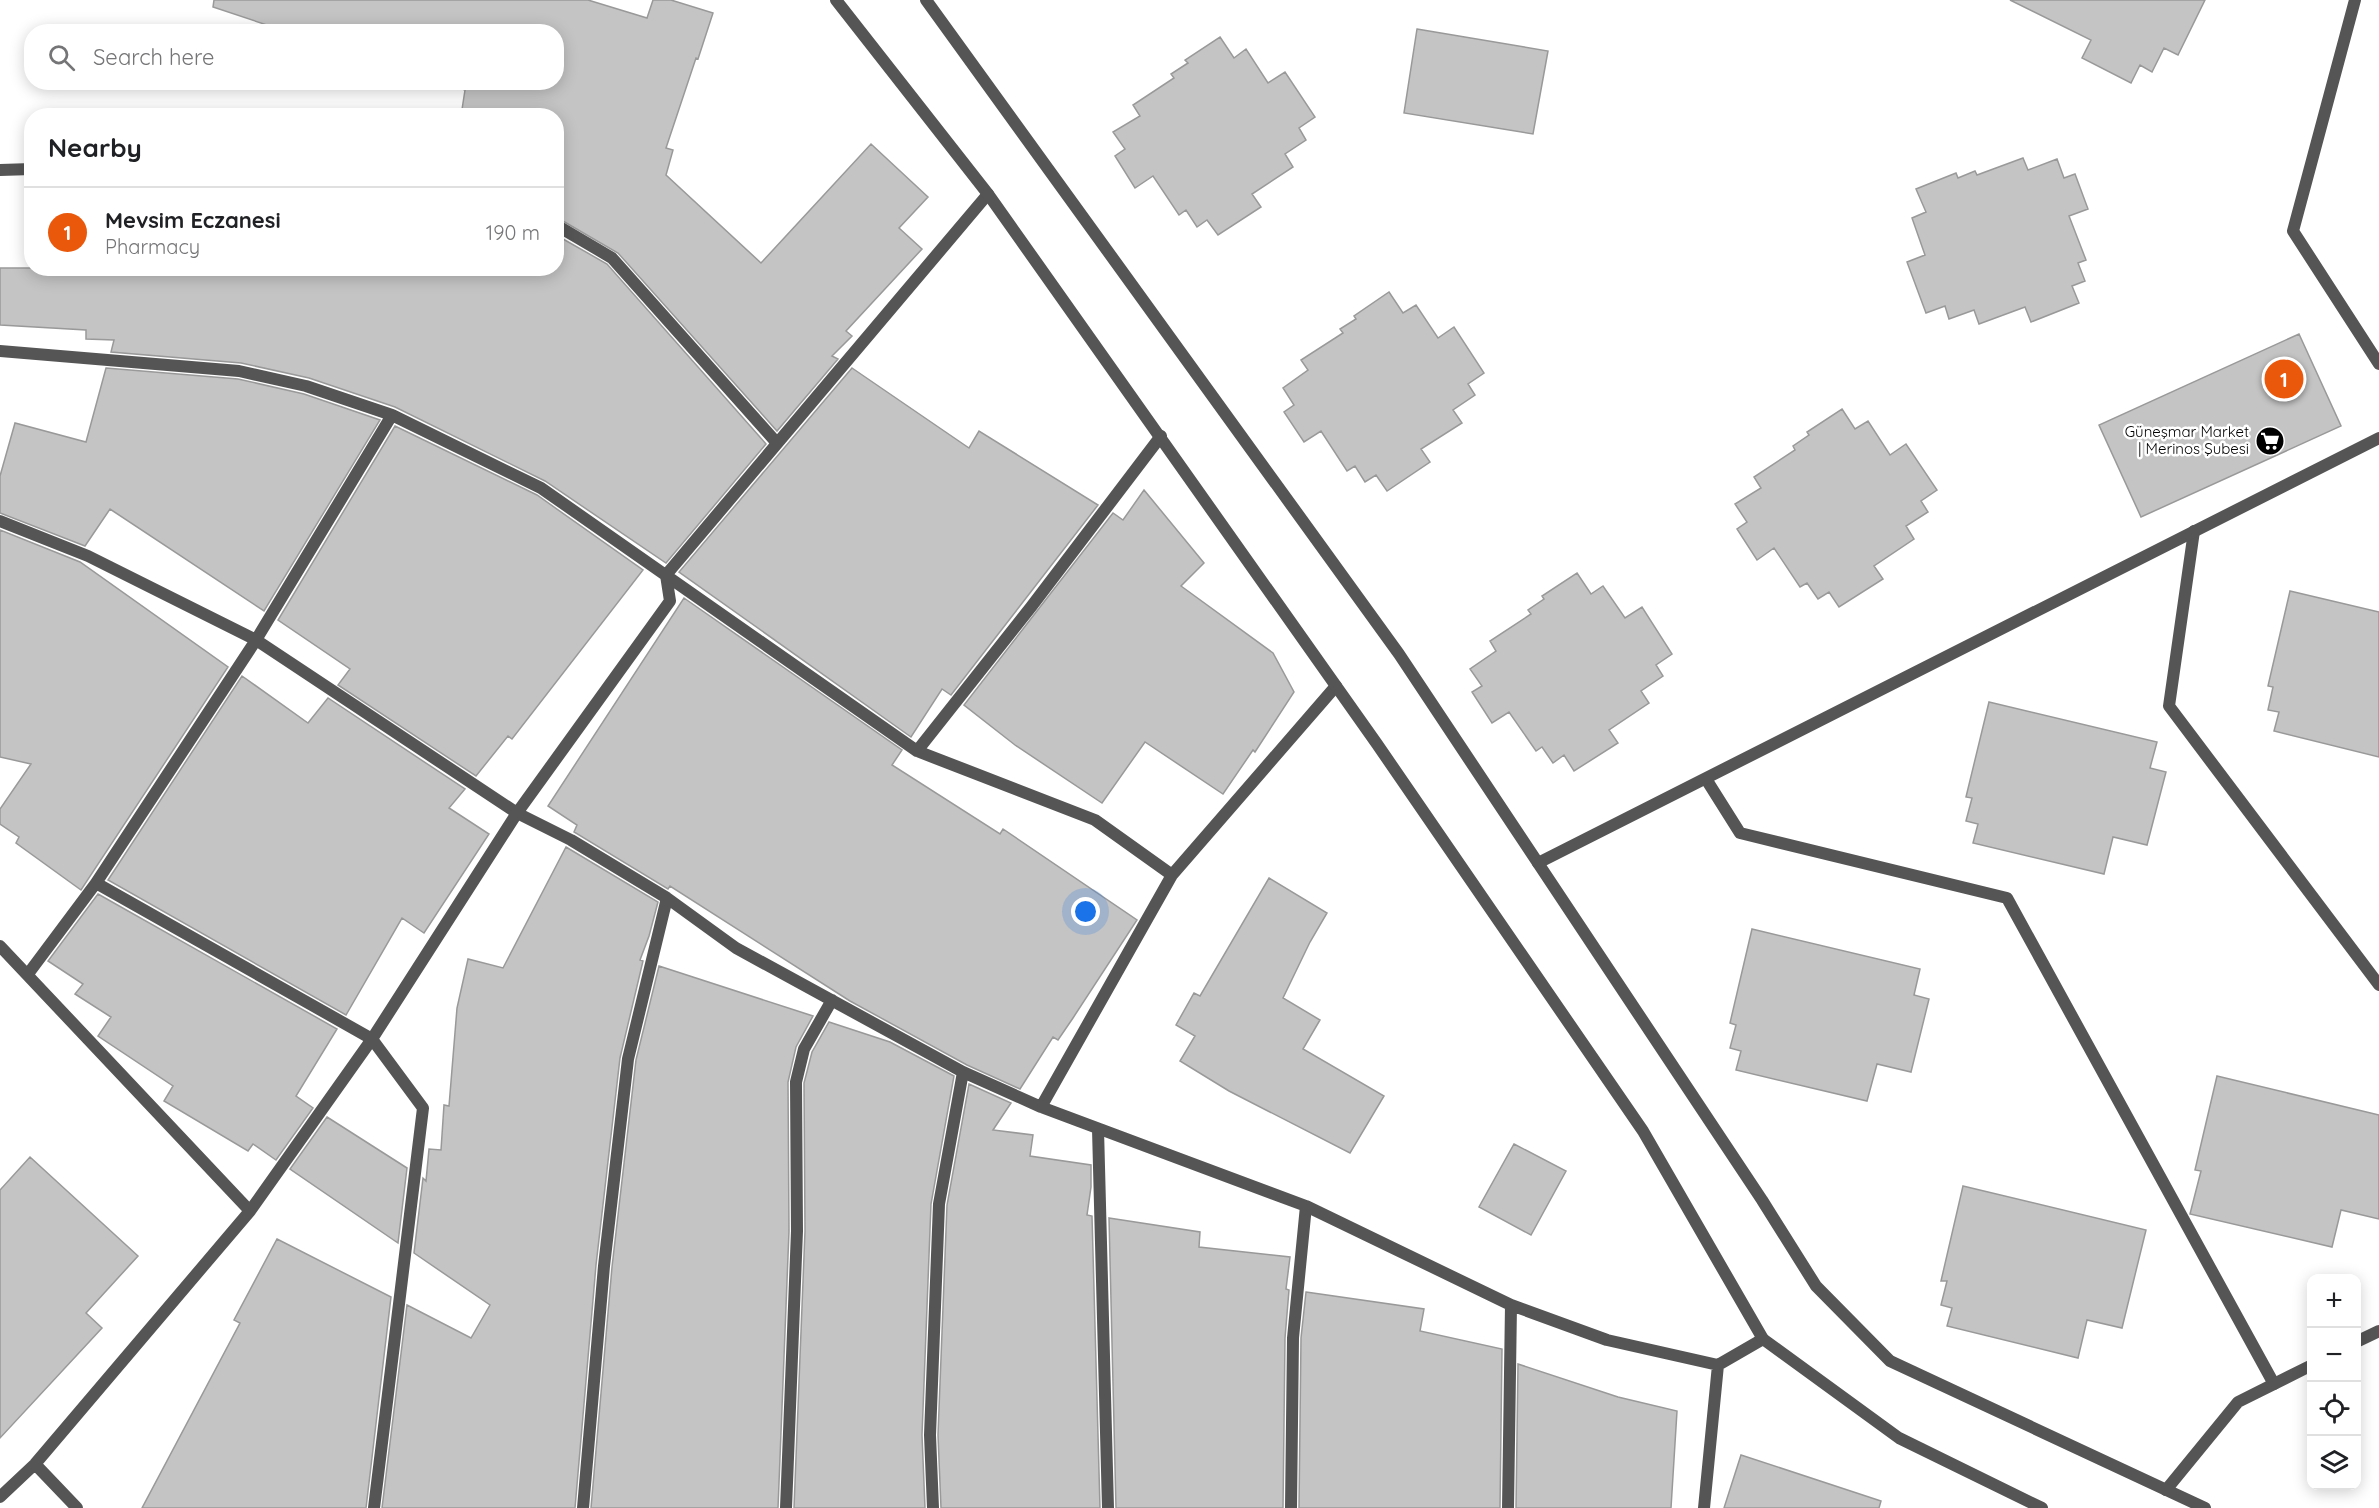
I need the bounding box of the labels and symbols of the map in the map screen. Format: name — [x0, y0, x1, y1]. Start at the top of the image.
pin: 1 — [2264, 356, 2304, 401]
place label: Güneşmar Market | Merinos Şubesi — [2125, 422, 2249, 458]
supermarket icon: Güneşmar Market | Merinos Şubesi — [2254, 425, 2286, 457]
your location — [1071, 897, 1100, 926]

